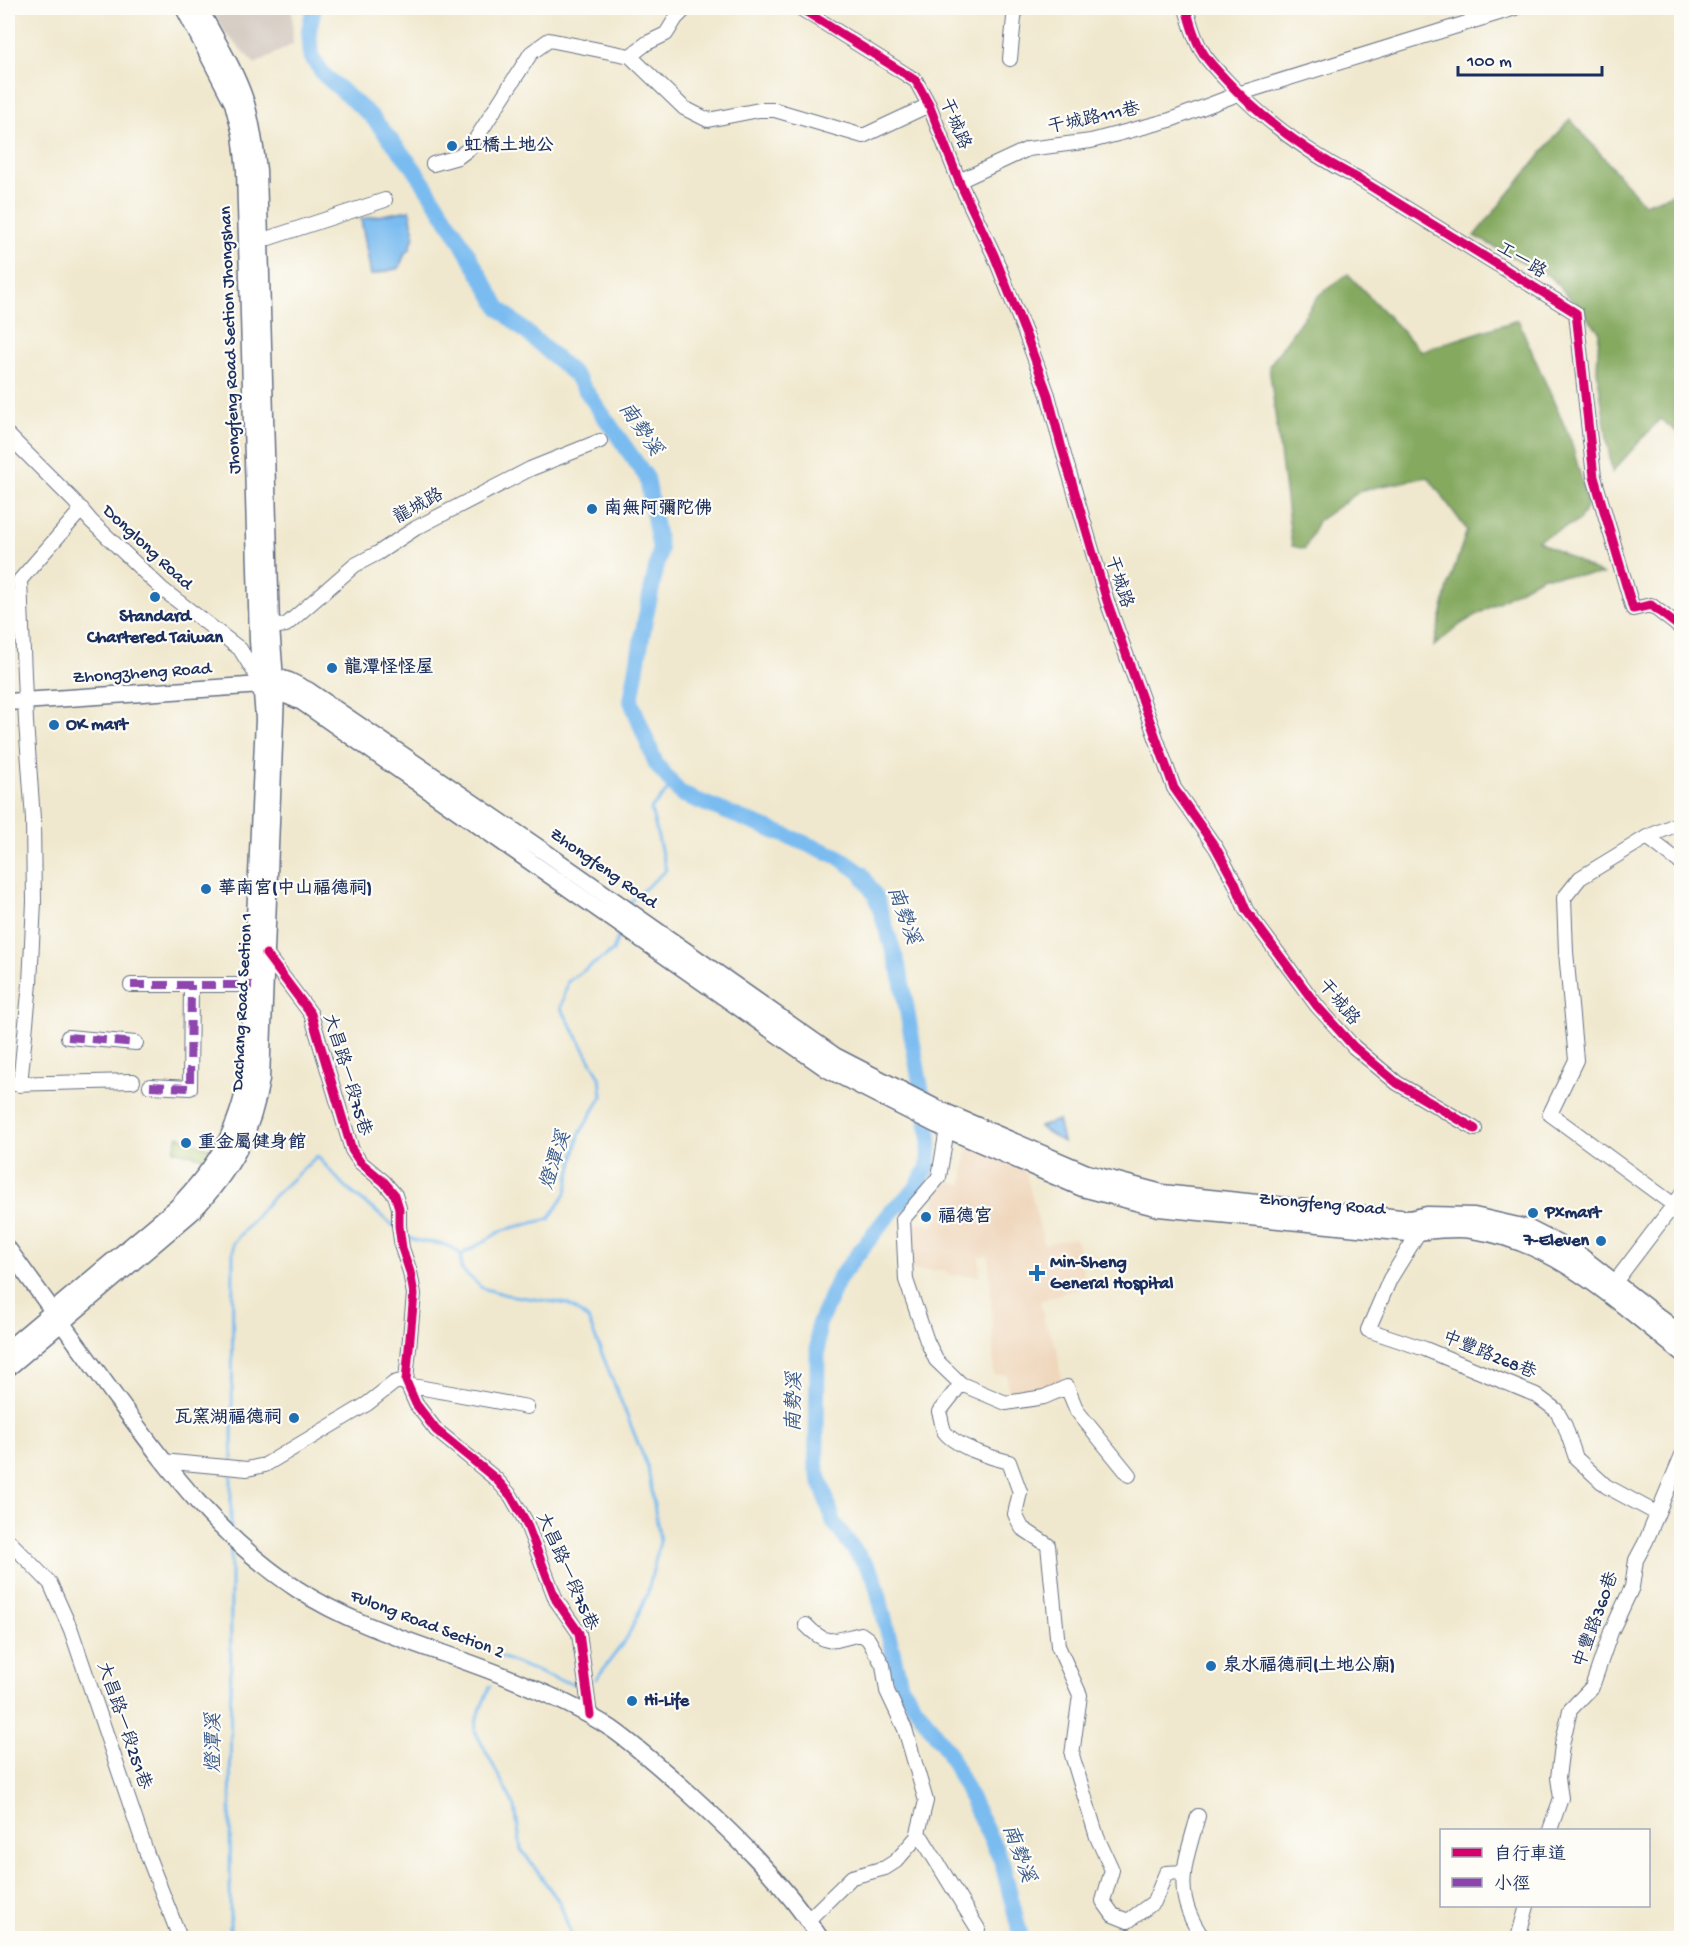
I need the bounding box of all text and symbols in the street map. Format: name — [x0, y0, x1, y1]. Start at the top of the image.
scale bar — [1458, 39, 1602, 77]
text: 100 m — [1466, 52, 1512, 73]
street label: 干城路 — [934, 95, 975, 153]
street label: 干城路111巷 — [1046, 98, 1142, 139]
place label: 虹橋土地公 — [464, 135, 554, 157]
marker: 虹橋土地公 — [445, 139, 459, 153]
street label: Jhongfeng Road Section Jhongshan — [216, 205, 246, 474]
street label: 工一路 — [1492, 237, 1550, 284]
water label: 南勢溪 — [612, 398, 668, 462]
street label: 龍城路 — [390, 484, 448, 529]
place label: 南無阿彌陀佛 — [604, 498, 712, 520]
street label: Donglong Road — [97, 500, 197, 596]
marker: 南無阿彌陀佛 — [585, 502, 599, 516]
street label: 干城路 — [1100, 553, 1137, 611]
marker: Standard Chartered Taiwan — [148, 590, 162, 604]
place label: Standard Chartered Taiwan — [86, 607, 224, 649]
place label: 龍潭怪怪屋 — [344, 657, 434, 679]
street label: Zhongzheng Road — [72, 659, 213, 689]
marker: 龍潭怪怪屋 — [325, 661, 339, 675]
place label: OK mart — [66, 715, 129, 736]
marker: OK mart — [47, 718, 61, 732]
street label: Zhongfeng Road — [545, 824, 662, 915]
place label: 華南宮(中山福德祠) — [218, 878, 372, 900]
marker: 華南宮(中山福德祠) — [199, 882, 213, 896]
water label: 南勢溪 — [881, 883, 925, 949]
street label: Dachang Road Section 1 — [228, 912, 258, 1093]
street label: 干城路 — [1313, 975, 1364, 1030]
street label: 大昌路一段75巷 — [317, 1011, 376, 1139]
water label: 燈潭溪 — [535, 1127, 578, 1193]
place label: 重金屬健身館 — [198, 1131, 306, 1154]
marker: 重金屬健身館 — [179, 1136, 193, 1150]
street label: Zhongfeng Road — [1258, 1189, 1387, 1221]
place label: Pxmart — [1544, 1203, 1603, 1224]
place label: 福德宮 — [938, 1206, 992, 1228]
marker: Pxmart — [1526, 1206, 1540, 1220]
marker: 福德宮 — [919, 1210, 933, 1224]
place label: 7-Eleven — [1523, 1231, 1589, 1252]
marker: 7-Eleven — [1594, 1234, 1608, 1248]
place label: Min-Sheng General Hospital — [1050, 1253, 1173, 1295]
marker: Min-Sheng General Hospital — [1028, 1264, 1046, 1282]
street label: 中豐路268巷 — [1439, 1327, 1540, 1384]
water label: 南勢溪 — [782, 1371, 808, 1432]
place label: 瓦窯湖福德祠 — [174, 1407, 282, 1429]
marker: 瓦窯湖福德祠 — [287, 1411, 301, 1425]
street label: 大昌路一段75巷 — [531, 1509, 602, 1634]
street label: 中豐路360巷 — [1569, 1569, 1624, 1671]
street label: Fulong Road Section 2 — [346, 1586, 507, 1664]
place label: 泉水福德祠(土地公廟) — [1223, 1654, 1395, 1677]
street label: 大昌路一段251巷 — [91, 1659, 156, 1793]
marker: 泉水福德祠(土地公廟) — [1204, 1659, 1218, 1673]
place label: Hi-Life — [644, 1691, 690, 1712]
marker: Hi-Life — [625, 1694, 639, 1708]
water label: 燈潭溪 — [202, 1712, 227, 1773]
water label: 南勢溪 — [996, 1821, 1040, 1887]
legend — [1440, 1829, 1650, 1907]
text: 自行車道 — [1494, 1844, 1566, 1866]
text: 小徑 — [1494, 1874, 1530, 1896]

